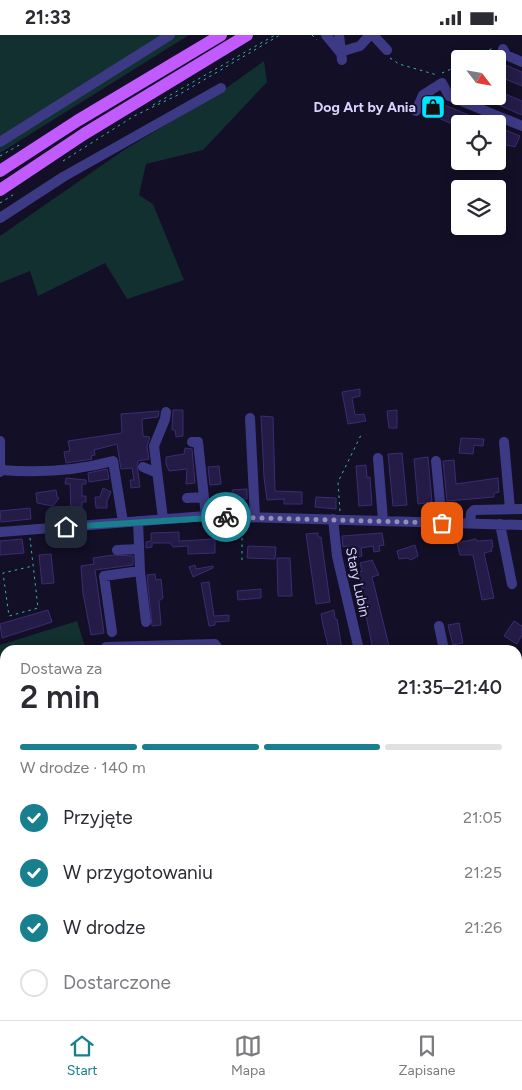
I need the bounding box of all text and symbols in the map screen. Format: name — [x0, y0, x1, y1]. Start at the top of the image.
text: 21:33 — [25, 6, 71, 29]
north arrow — [451, 50, 506, 105]
map controls — [451, 50, 506, 235]
shop icon: Dog Art by Ania — [420, 94, 446, 120]
place label: Dog Art by Ania — [314, 99, 416, 116]
button: locate — [451, 115, 506, 170]
button: layers — [451, 180, 506, 235]
courier — [201, 492, 251, 542]
pin — [421, 502, 463, 544]
icon: bike — [212, 503, 240, 531]
pin — [45, 506, 87, 548]
icon: bag — [428, 509, 456, 537]
icon: home — [52, 513, 80, 541]
street label: Stary Lubin — [342, 546, 373, 619]
text: Dostawa za — [20, 659, 102, 678]
text: 21:35–21:40 — [398, 676, 502, 699]
text: 2 min — [20, 678, 100, 716]
text: W drodze · 140 m — [20, 758, 146, 777]
icon: check — [20, 804, 48, 832]
text: Przyjęte — [63, 806, 133, 829]
text: 21:05 — [463, 808, 502, 827]
icon: check — [20, 859, 48, 887]
text: W przygotowaniu — [63, 861, 213, 884]
text: 21:25 — [464, 863, 502, 882]
icon: check — [20, 914, 48, 942]
text: W drodze — [63, 916, 145, 939]
text: 21:26 — [464, 918, 502, 937]
text: Dostarczone — [63, 971, 171, 994]
tab: Start — [67, 1032, 98, 1079]
tab: Mapa — [231, 1032, 265, 1079]
tab: Zapisane — [399, 1032, 455, 1079]

